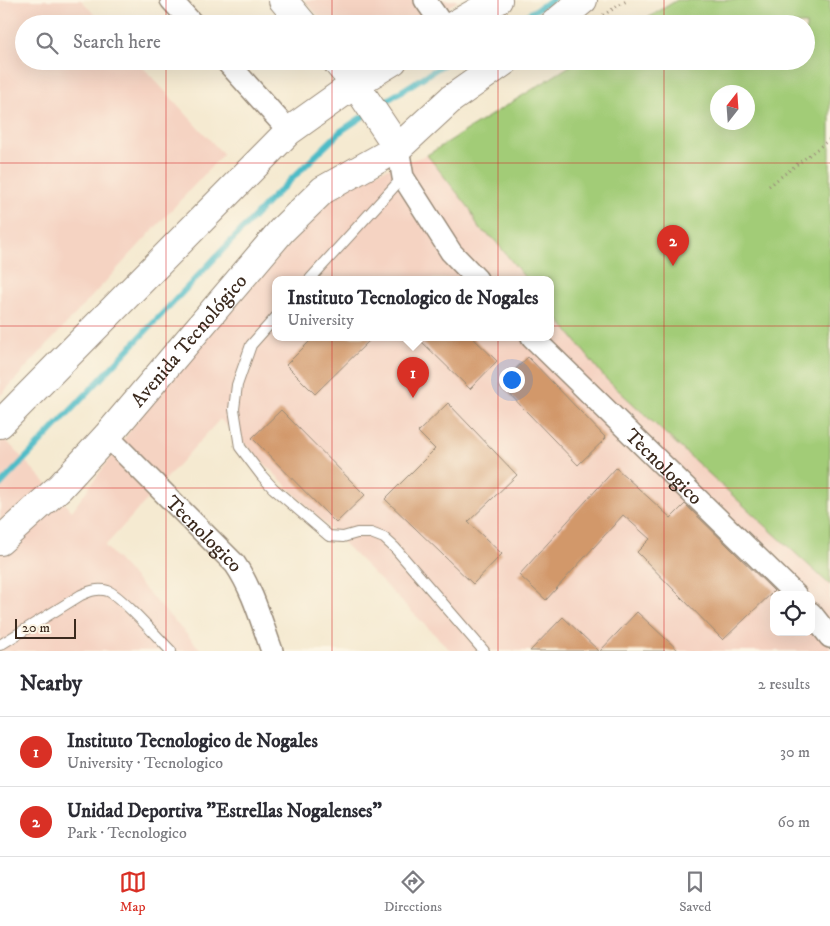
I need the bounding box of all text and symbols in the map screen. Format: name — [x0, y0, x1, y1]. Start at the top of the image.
search box — [15, 15, 815, 70]
icon: search — [33, 29, 61, 57]
text: Search here — [73, 31, 161, 54]
north arrow — [710, 85, 755, 130]
pin: 2 — [657, 225, 689, 266]
street label: Avenida Tecnológico — [126, 269, 253, 413]
popup — [272, 276, 554, 341]
text: Instituto Tecnologico de Nogales — [288, 287, 538, 310]
text: University — [288, 310, 354, 330]
pin: 1 — [397, 357, 429, 398]
your location — [499, 367, 525, 393]
street label: Tecnologico — [619, 424, 707, 511]
street label: Tecnologico — [160, 491, 248, 577]
map controls — [770, 591, 815, 636]
button: locate — [770, 591, 815, 636]
scale bar — [15, 616, 76, 639]
text: 20 m — [22, 619, 50, 637]
text: Nearby — [20, 671, 82, 697]
text: 2 results — [758, 674, 810, 694]
text: Instituto Tecnologico de Nogales — [67, 730, 318, 753]
text: 1 — [33, 742, 39, 762]
text: 30 m — [780, 742, 810, 762]
text: University · Tecnologico — [67, 753, 223, 773]
text: Unidad Deportiva "Estrellas Nogalenses" — [67, 800, 382, 823]
text: 2 — [32, 812, 40, 832]
text: 60 m — [778, 812, 810, 832]
text: Park · Tecnologico — [67, 823, 187, 843]
tab: Map — [119, 868, 147, 916]
tab: Directions — [384, 868, 442, 916]
tab: Saved — [679, 868, 711, 916]

